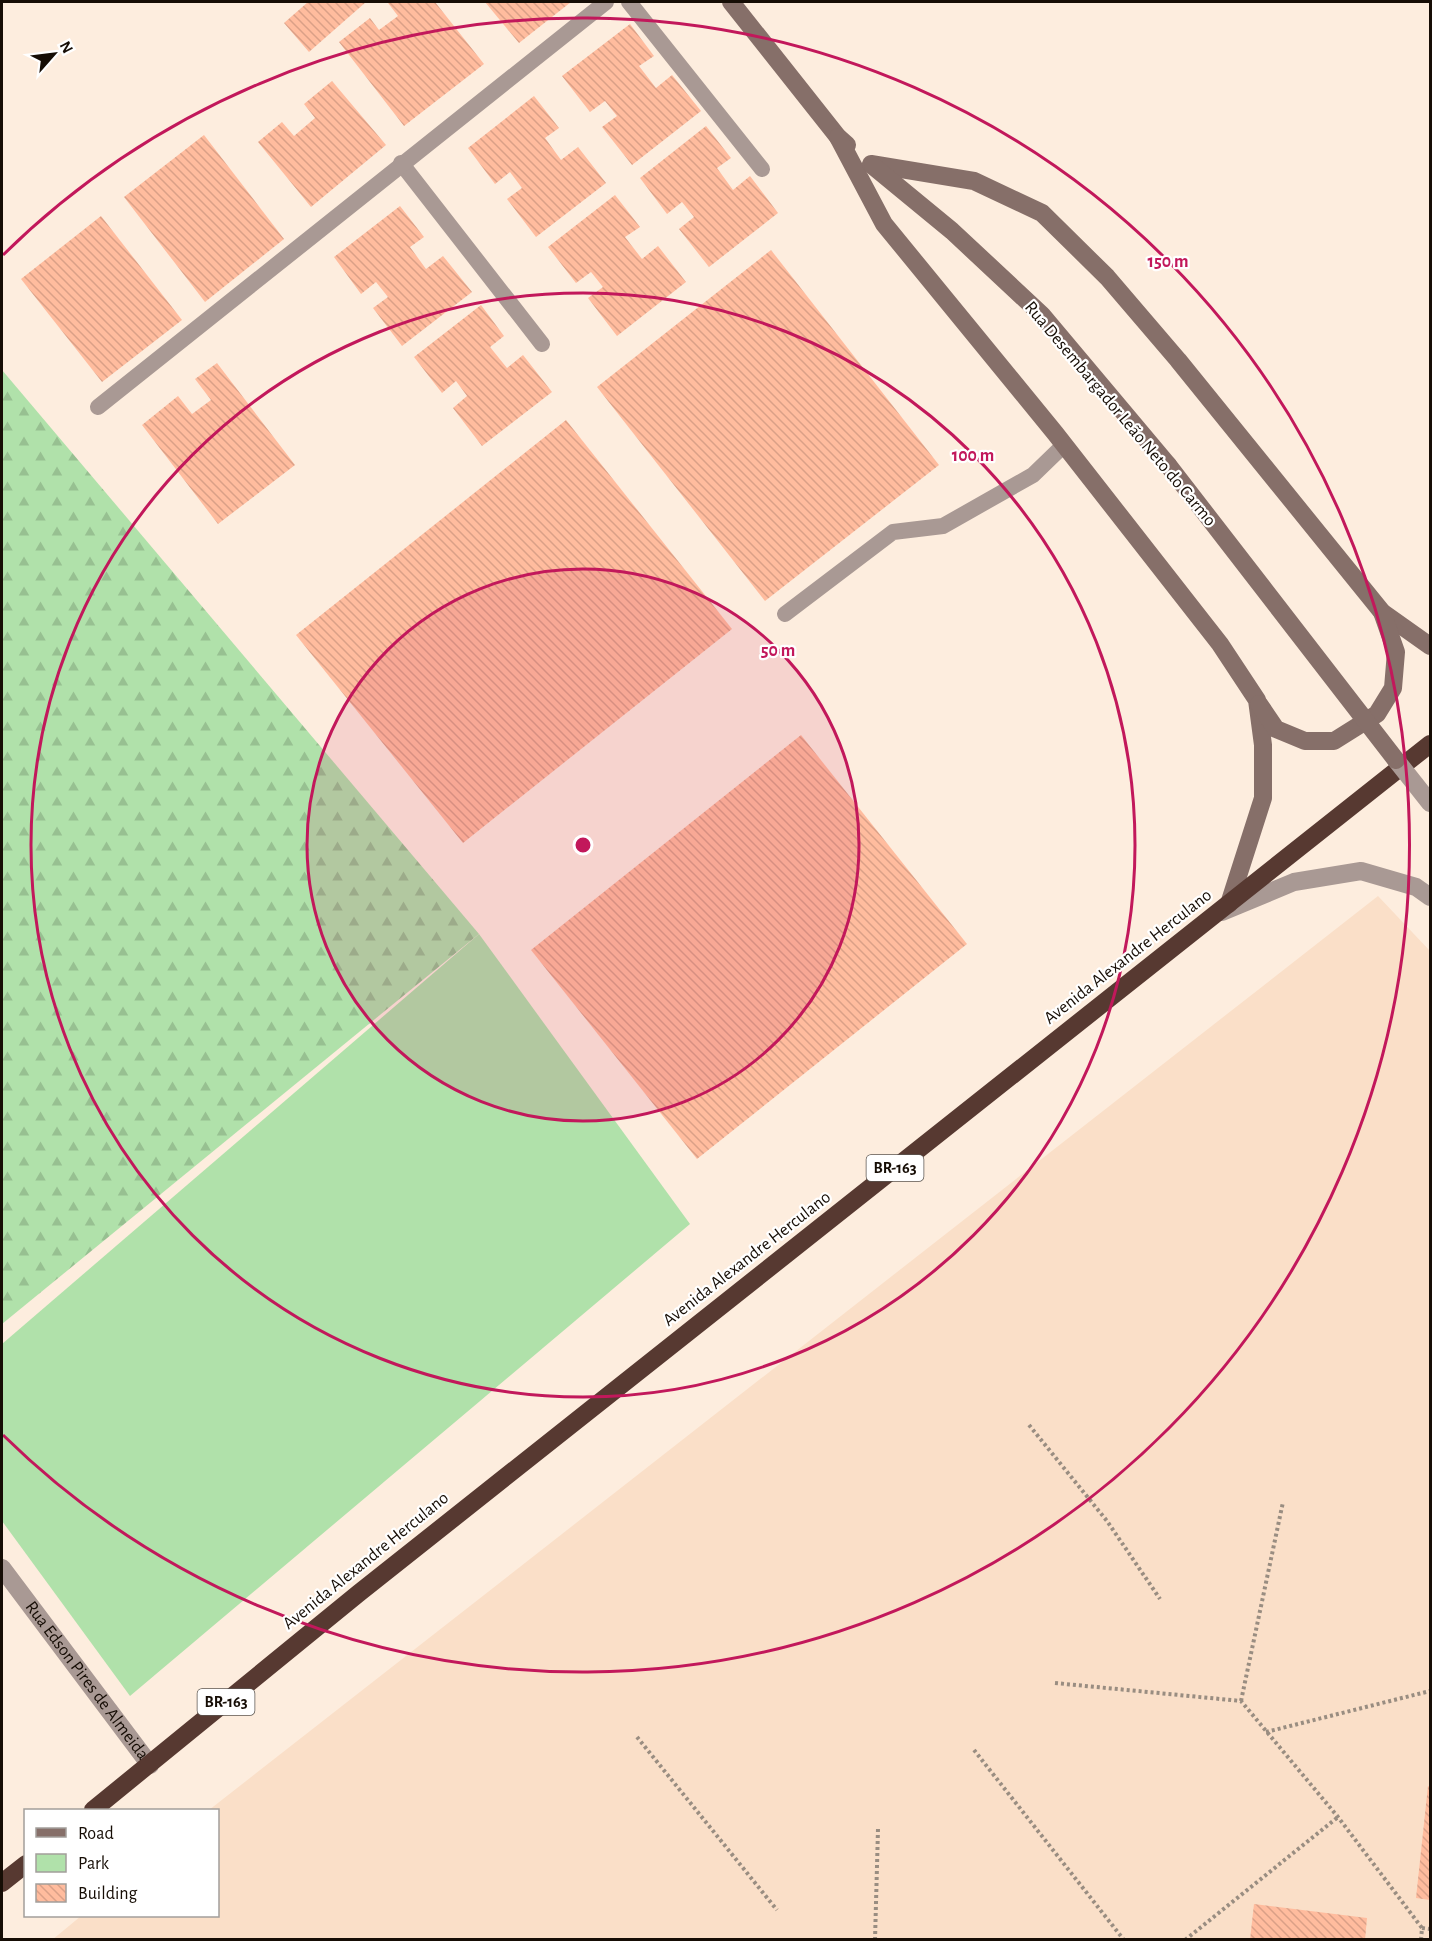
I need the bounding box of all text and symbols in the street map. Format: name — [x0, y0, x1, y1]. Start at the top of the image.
north arrow — [24, 24, 84, 84]
text: N — [57, 39, 76, 56]
text: 150 m — [1148, 253, 1188, 271]
street label: Rua Desembargador Leão Neto do Carmo — [1021, 298, 1219, 530]
text: 100 m — [952, 447, 994, 465]
text: 50 m — [761, 642, 795, 660]
centre of rings — [573, 835, 593, 855]
street label: Avenida Alexandre Herculano — [1041, 886, 1215, 1028]
road number: BR-163 — [866, 1155, 924, 1181]
street label: Avenida Alexandre Herculano — [660, 1188, 834, 1330]
street label: Avenida Alexandre Herculano — [280, 1489, 452, 1633]
street label: Rua Edson Pires de Almeida — [22, 1598, 152, 1763]
road number: BR-163 — [198, 1689, 254, 1715]
legend — [24, 1809, 219, 1917]
text: Road — [78, 1825, 114, 1843]
text: Park — [78, 1855, 110, 1873]
text: Building — [78, 1885, 138, 1903]

